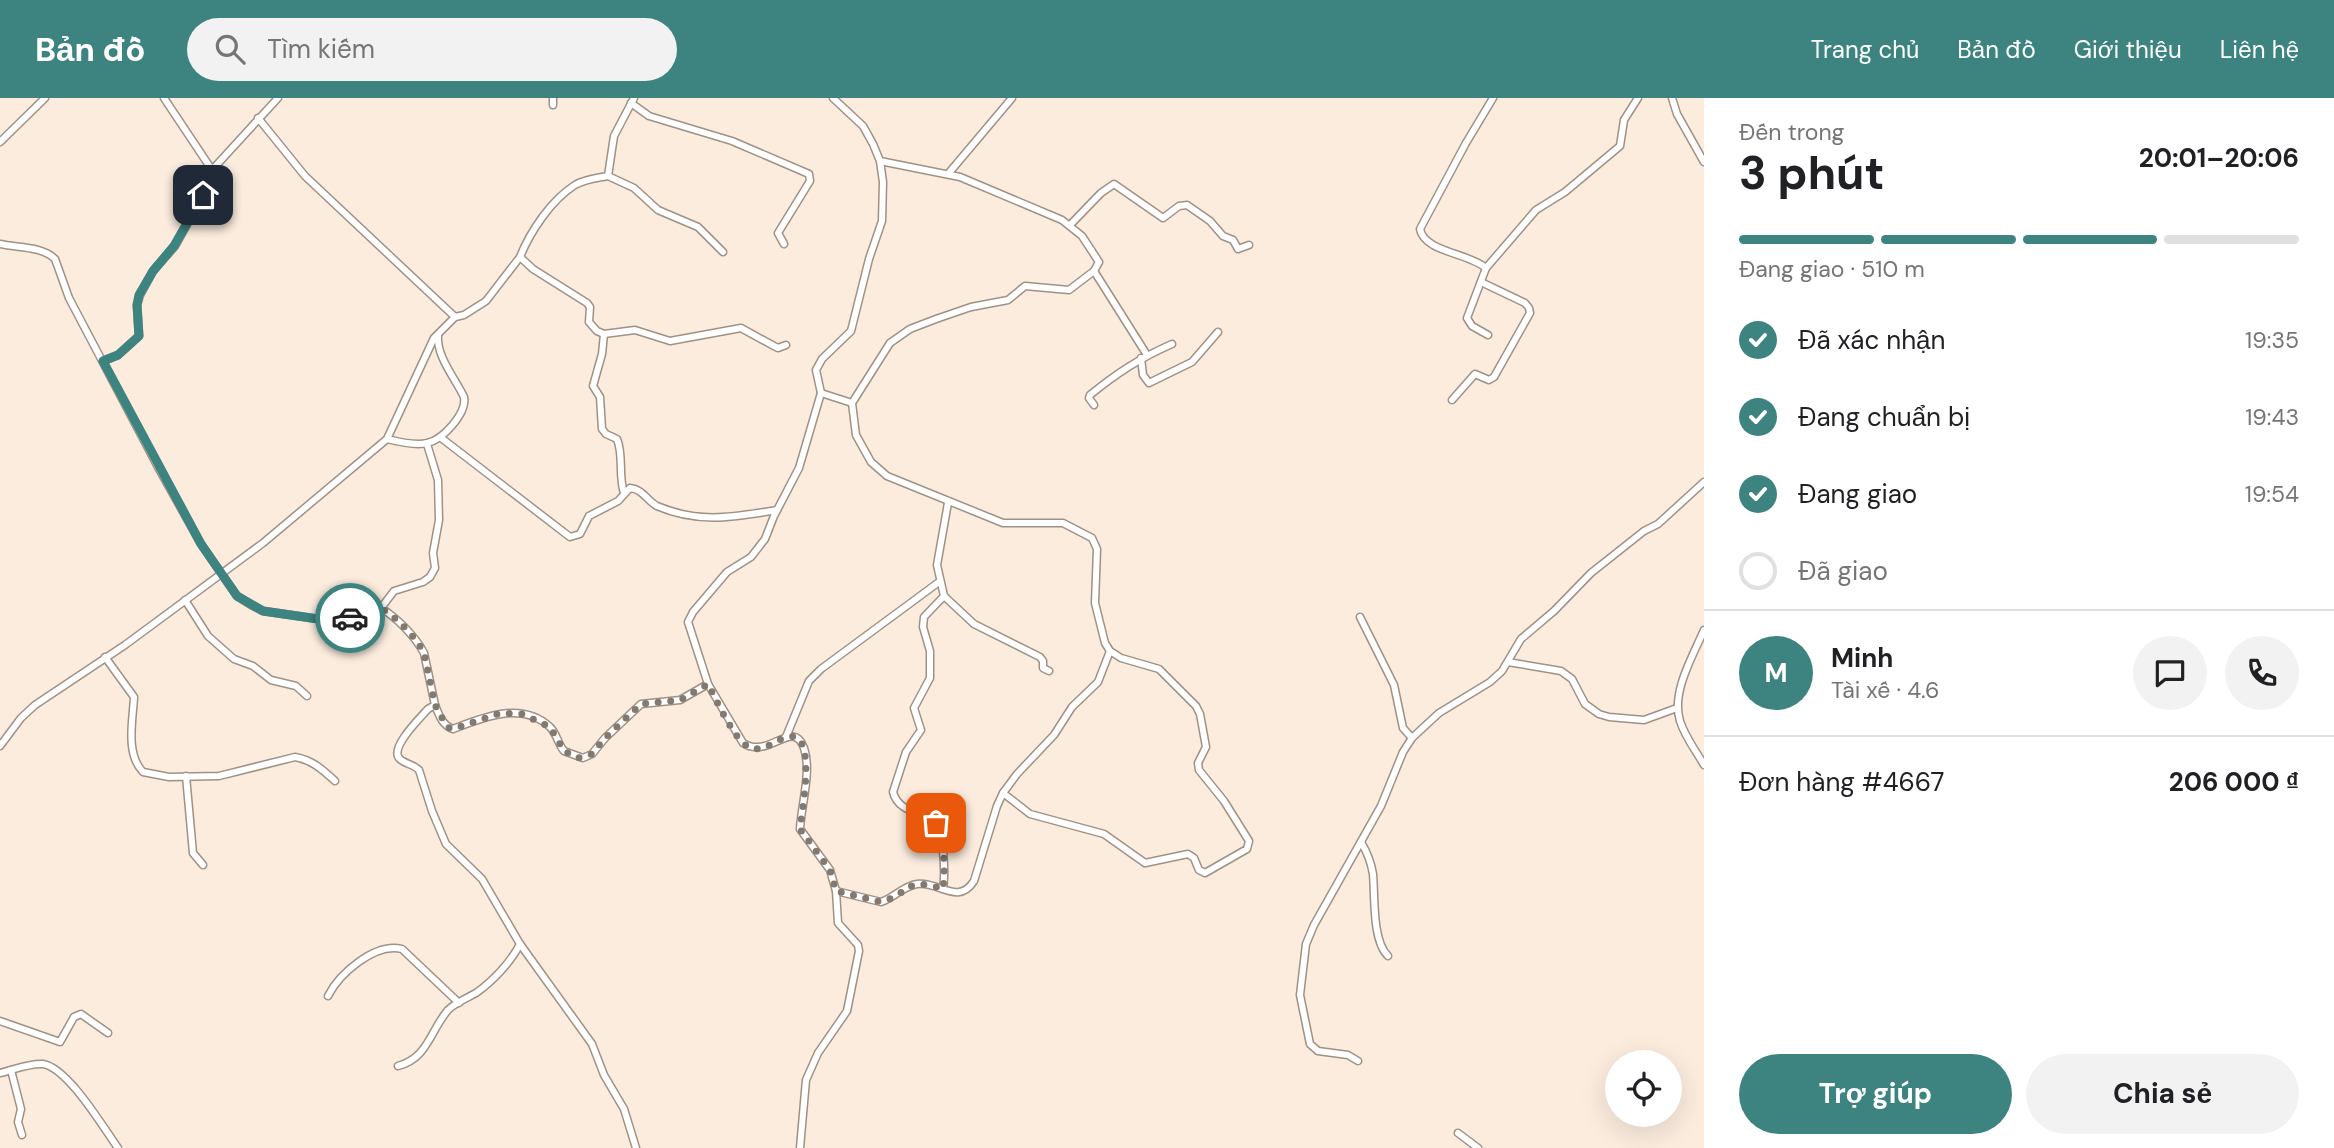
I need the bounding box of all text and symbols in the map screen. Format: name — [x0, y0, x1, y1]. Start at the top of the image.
search box — [187, 18, 677, 81]
text: Bản đồ — [35, 28, 145, 71]
icon: search — [211, 30, 249, 68]
text: Tìm kiếm — [267, 32, 375, 66]
text: Trang chủ — [1811, 34, 1919, 65]
text: Bản đồ — [1957, 34, 2036, 65]
text: Giới thiệu — [2074, 34, 2182, 65]
text: Liên hệ — [2220, 34, 2299, 65]
text: Đến trong — [1739, 117, 1844, 147]
text: 20:01–20:06 — [2139, 141, 2299, 175]
text: 3 phút — [1739, 143, 1884, 203]
pin — [173, 165, 233, 225]
icon: home — [184, 176, 222, 214]
text: Đang giao · 510 m — [1739, 254, 1925, 284]
icon: check — [1739, 321, 1777, 359]
text: Đã xác nhận — [1798, 323, 1946, 357]
text: 19:35 — [2245, 325, 2299, 355]
icon: check — [1739, 398, 1777, 436]
text: Đang chuẩn bị — [1798, 400, 1970, 434]
text: 19:43 — [2245, 402, 2299, 432]
icon: check — [1739, 475, 1777, 513]
text: Đang giao — [1798, 477, 1917, 511]
text: 19:54 — [2245, 479, 2299, 509]
text: Đã giao — [1798, 554, 1888, 588]
courier — [315, 583, 385, 653]
icon: car — [331, 599, 369, 637]
button: chat — [2133, 636, 2207, 710]
button: phone — [2225, 636, 2299, 710]
text: Minh — [1831, 641, 1893, 675]
text: M — [1764, 656, 1788, 690]
text: Tài xế · 4.6 — [1831, 675, 1939, 705]
text: Đơn hàng #4667 — [1739, 765, 1944, 799]
text: 206 000 ₫ — [2169, 765, 2299, 799]
pin — [906, 793, 966, 853]
icon: bag — [917, 804, 955, 842]
map controls — [1605, 1050, 1682, 1127]
button: locate — [1605, 1050, 1682, 1127]
button: Trợ giúp — [1739, 1054, 2012, 1134]
button: Chia sẻ — [2026, 1054, 2299, 1134]

